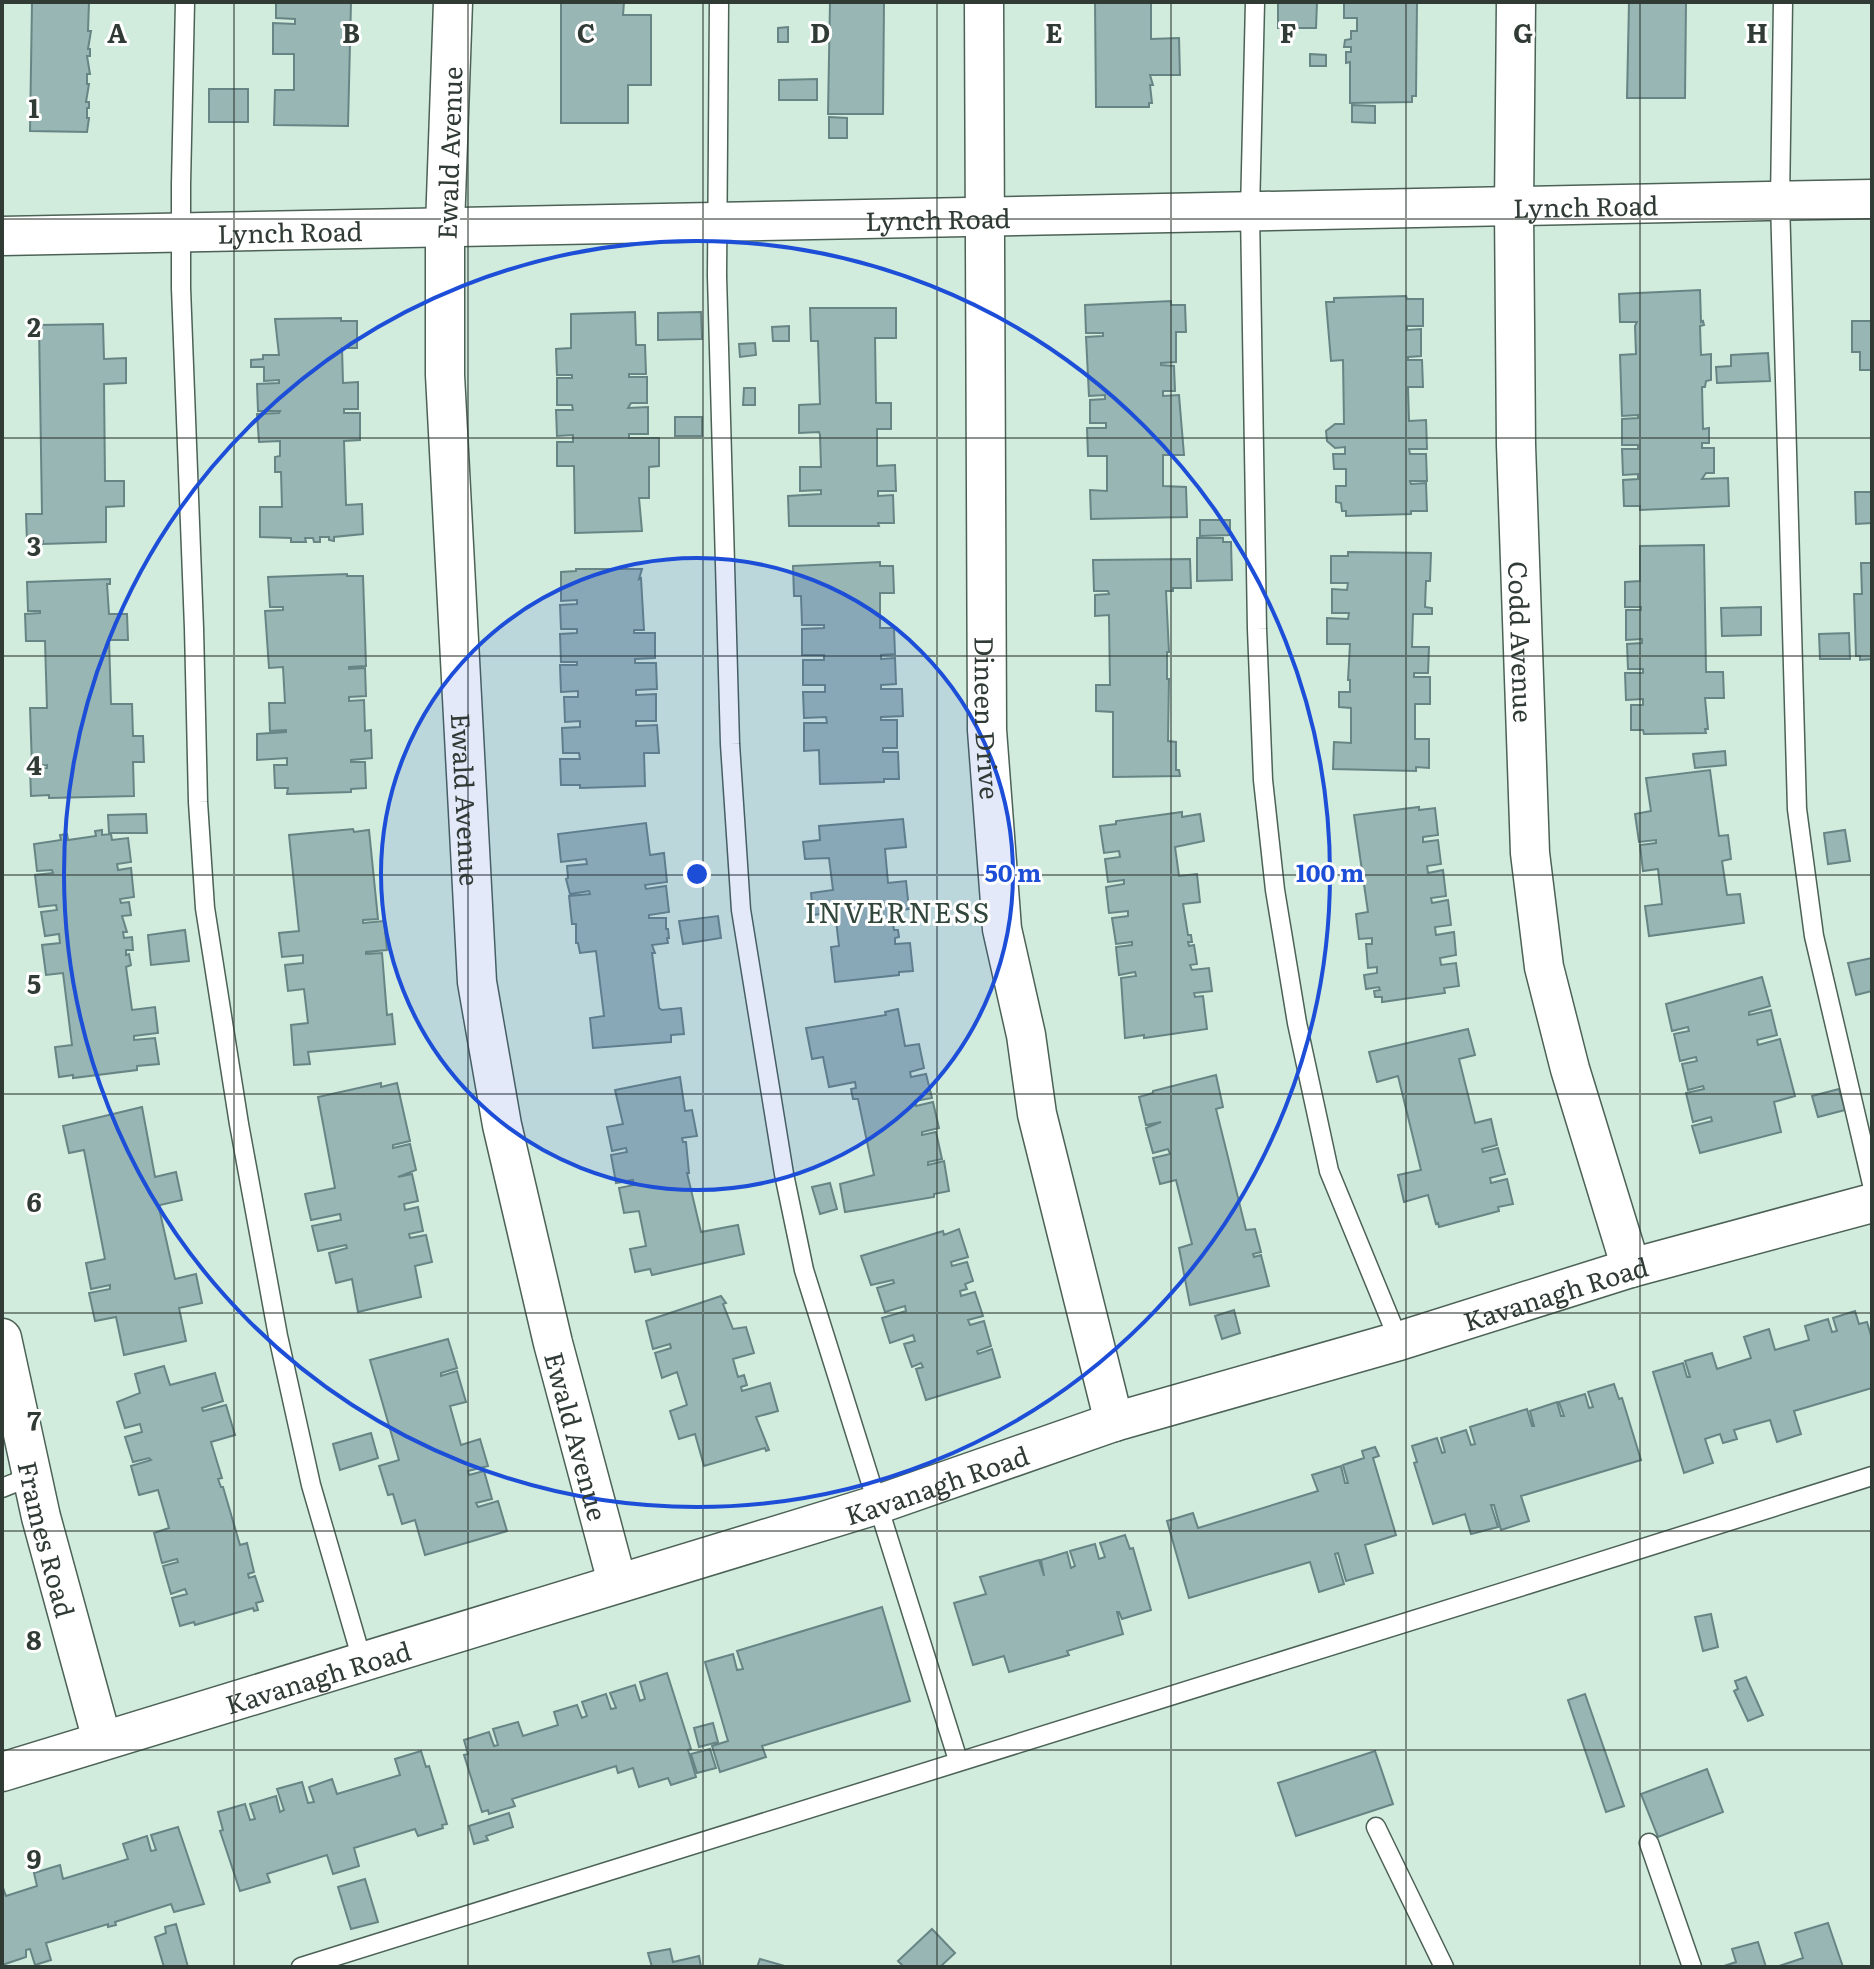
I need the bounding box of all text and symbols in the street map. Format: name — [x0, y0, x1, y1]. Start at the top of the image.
text: A — [107, 12, 127, 51]
text: B — [342, 12, 360, 51]
text: C — [577, 12, 595, 51]
text: D — [810, 12, 830, 51]
text: E — [1045, 12, 1063, 51]
text: F — [1280, 12, 1296, 51]
text: G — [1513, 12, 1533, 51]
text: H — [1746, 12, 1768, 51]
street label: Ewald Avenue — [425, 66, 471, 240]
text: 1 — [29, 87, 40, 126]
street label: Lynch Road — [1513, 184, 1659, 226]
street label: Lynch Road — [865, 197, 1011, 238]
street label: Lynch Road — [217, 209, 363, 251]
text: 2 — [27, 306, 41, 345]
text: 3 — [27, 525, 41, 564]
street label: Codd Avenue — [1500, 560, 1545, 723]
street label: Dineen Drive — [967, 636, 1012, 801]
street label: Ewald Avenue — [443, 712, 491, 887]
text: 4 — [26, 744, 42, 783]
text: 50 m — [985, 854, 1041, 889]
text: 100 m — [1296, 854, 1364, 889]
centre of rings — [683, 860, 711, 888]
district label: INVERNESS — [805, 890, 991, 932]
text: 5 — [27, 963, 41, 1002]
text: 6 — [26, 1181, 42, 1220]
street label: Kavanagh Road — [1458, 1245, 1652, 1339]
street label: Ewald Avenue — [537, 1347, 619, 1524]
text: 7 — [27, 1400, 41, 1439]
street label: Kavanagh Road — [840, 1434, 1034, 1533]
street label: Frames Road — [10, 1457, 87, 1621]
text: 8 — [26, 1619, 42, 1658]
street label: Kavanagh Road — [220, 1629, 415, 1722]
text: 9 — [27, 1838, 42, 1877]

